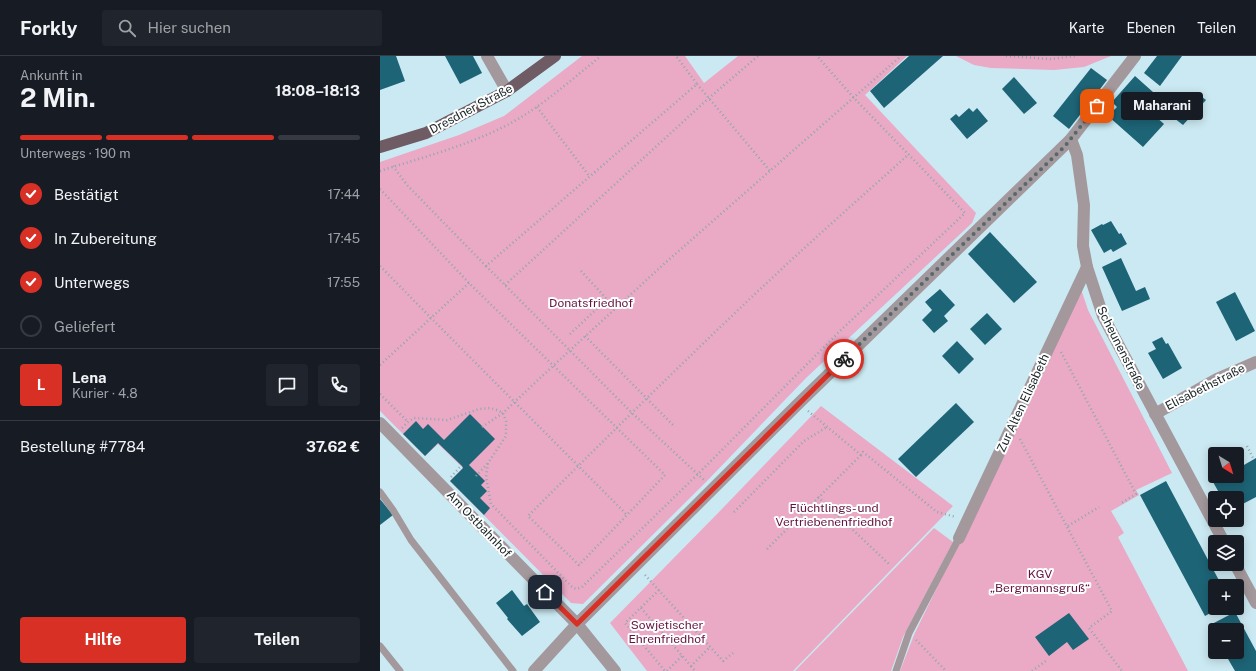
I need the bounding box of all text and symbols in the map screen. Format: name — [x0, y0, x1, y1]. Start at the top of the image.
search box — [102, 10, 382, 46]
text: Forkly — [20, 17, 78, 39]
icon: search — [116, 17, 138, 39]
text: Hier suchen — [148, 19, 231, 36]
text: Karte — [1069, 20, 1104, 36]
text: Ebenen — [1126, 20, 1175, 36]
text: Teilen — [1197, 20, 1236, 36]
text: Ankunft in — [20, 68, 83, 83]
street label: Dresdner Straße — [427, 81, 515, 137]
text: 2 Min. — [20, 82, 96, 113]
text: 18:08–18:13 — [275, 82, 360, 99]
pin — [1080, 89, 1114, 123]
callout: Maharani — [1121, 92, 1203, 120]
icon: bag — [1086, 95, 1108, 117]
text: Maharani — [1133, 98, 1191, 113]
text: Unterwegs · 190 m — [20, 146, 130, 161]
icon: check — [20, 183, 42, 205]
text: Bestätigt — [54, 186, 118, 203]
text: 17:44 — [328, 187, 360, 202]
icon: check — [20, 227, 42, 249]
text: In Zubereitung — [54, 230, 157, 247]
text: 17:45 — [328, 231, 360, 246]
icon: check — [20, 271, 42, 293]
text: Unterwegs — [54, 274, 130, 291]
text: 17:55 — [327, 275, 360, 290]
park label: Donatsfriedhof — [549, 296, 633, 310]
street label: Scheunenstraße — [1094, 304, 1148, 392]
text: Geliefert — [54, 318, 116, 335]
courier — [824, 339, 864, 379]
icon: bike — [833, 348, 855, 370]
street label: Zur Alten Elisabeth — [994, 352, 1052, 454]
street label: Elisabethstraße — [1163, 361, 1247, 413]
button: chat — [266, 364, 308, 406]
button: phone — [318, 364, 360, 406]
text: Lena — [72, 369, 107, 386]
text: L — [37, 376, 45, 393]
text: Kurier · 4.8 — [72, 386, 138, 401]
text: Bestellung #7784 — [20, 438, 145, 455]
text: 37.62 € — [306, 438, 360, 455]
north arrow — [1208, 447, 1244, 483]
map controls — [1208, 447, 1244, 659]
street label: Am Ostbahnhof — [444, 488, 514, 560]
button: locate — [1208, 491, 1244, 527]
park label: Flüchtlings- und Vertriebenenfriedhof — [775, 501, 893, 529]
button: layers — [1208, 535, 1244, 571]
park label: KGV „Bergmannsgruß“ — [990, 567, 1090, 595]
pin — [528, 575, 562, 609]
button: + — [1208, 579, 1244, 615]
icon: home — [534, 581, 556, 603]
button: Hilfe — [20, 617, 186, 663]
button: Teilen — [194, 617, 360, 663]
park label: Sowjetischer Ehrenfriedhof — [629, 618, 706, 646]
button: − — [1208, 623, 1244, 659]

